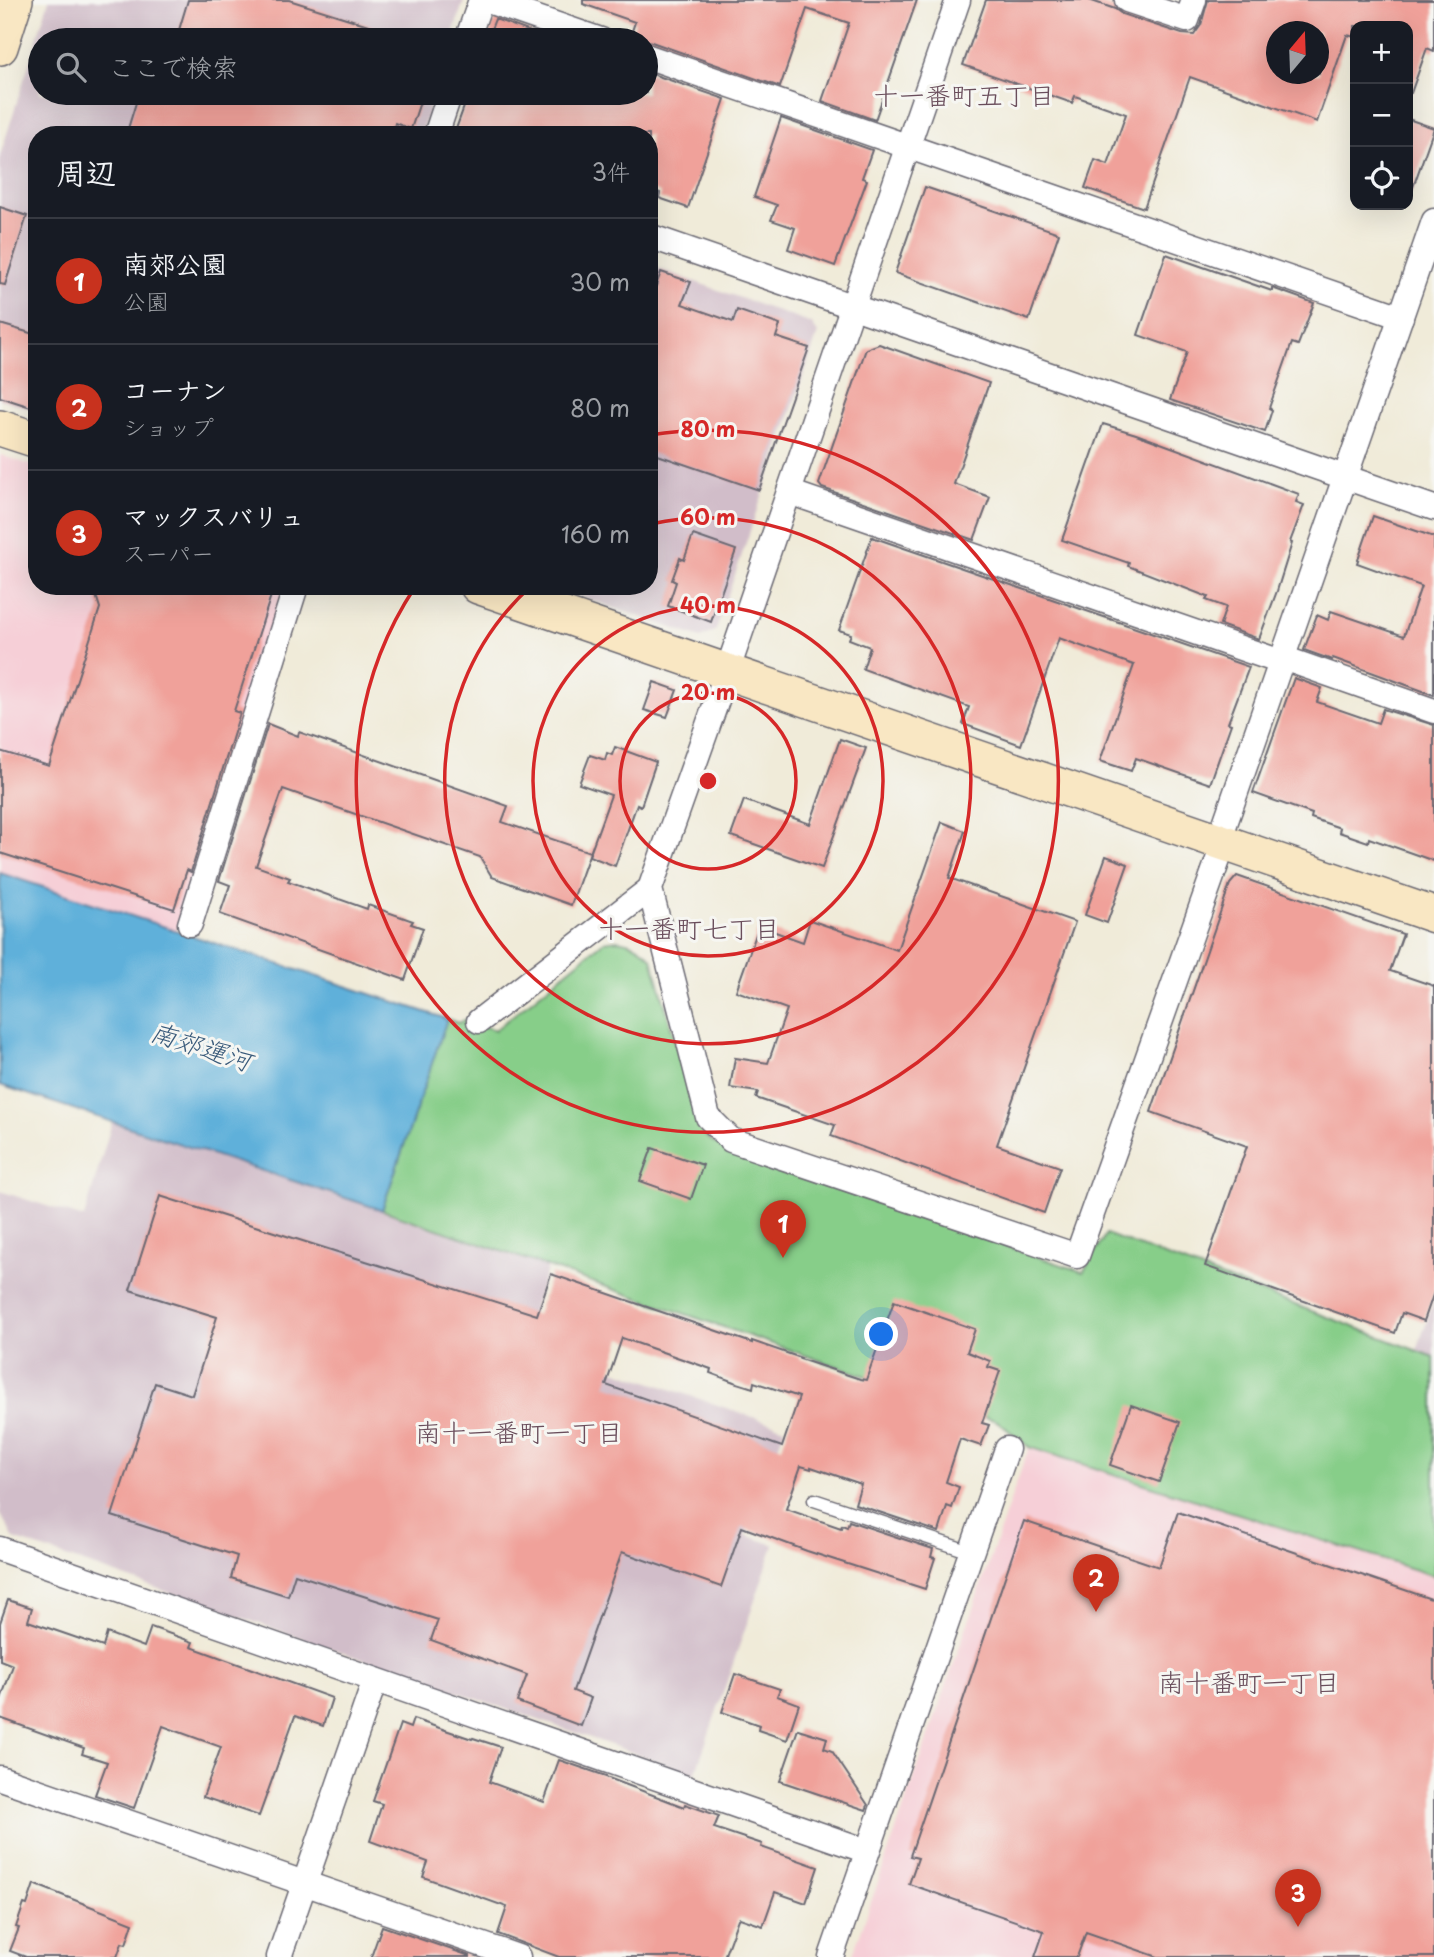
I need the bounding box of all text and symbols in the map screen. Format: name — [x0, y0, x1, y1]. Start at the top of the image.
north arrow — [1266, 21, 1329, 84]
map controls — [1350, 21, 1413, 210]
button: + — [1350, 21, 1413, 84]
search box — [28, 28, 658, 105]
text: ここで検索 — [108, 47, 238, 86]
icon: search — [52, 48, 90, 86]
district label: 十一番町五丁目 — [873, 75, 1055, 114]
button: − — [1350, 84, 1413, 147]
button: locate — [1350, 147, 1413, 210]
text: 周辺 — [56, 149, 116, 194]
text: 3件 — [592, 154, 630, 189]
text: 南郊公園 — [123, 244, 227, 283]
text: 1 — [74, 264, 85, 299]
text: 30 m — [569, 264, 630, 299]
text: 公園 — [123, 283, 169, 318]
text: コーナン — [123, 370, 227, 409]
text: 2 — [71, 390, 87, 425]
text: 80 m — [570, 390, 630, 425]
text: ショップ — [123, 409, 214, 444]
text: 80 m — [681, 412, 735, 444]
text: マックスバリュ — [123, 496, 305, 535]
text: 60 m — [680, 500, 736, 532]
text: 3 — [71, 516, 87, 551]
text: 160 m — [561, 516, 630, 551]
text: スーパー — [123, 535, 214, 570]
text: 40 m — [680, 588, 736, 620]
text: 20 m — [681, 675, 735, 707]
centre of rings — [696, 769, 720, 793]
district label: 十一番町七丁目 — [598, 908, 780, 947]
water label: 南郊運河 — [146, 1011, 261, 1081]
pin: 1 — [760, 1200, 806, 1258]
your location — [864, 1317, 898, 1351]
district label: 南十一番町一丁目 — [415, 1412, 623, 1451]
pin: 2 — [1073, 1554, 1119, 1612]
district label: 南十番町一丁目 — [1158, 1662, 1340, 1701]
pin: 3 — [1275, 1869, 1321, 1927]

